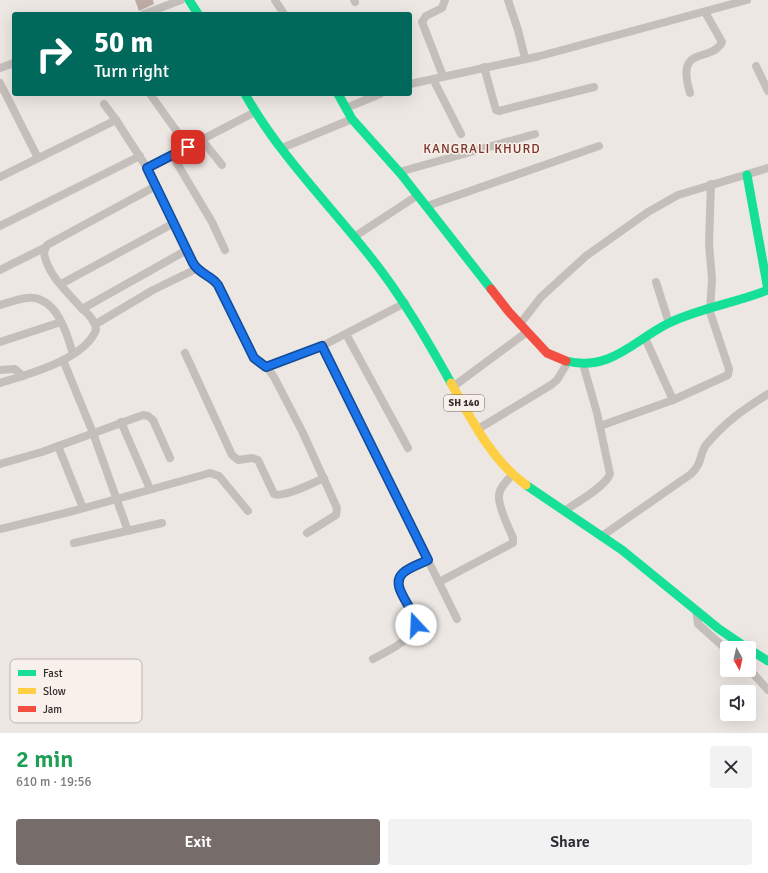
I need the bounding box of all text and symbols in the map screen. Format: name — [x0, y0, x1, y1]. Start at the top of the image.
text: 50 m — [94, 26, 153, 60]
icon: right — [28, 28, 80, 80]
text: Turn right — [94, 60, 169, 82]
pin — [171, 130, 205, 164]
icon: arrive — [177, 136, 199, 158]
district label: KANGRALI KHURD — [423, 141, 541, 157]
road number: SH 140 — [444, 395, 484, 411]
position arrow — [395, 604, 437, 646]
north arrow — [720, 641, 756, 677]
map controls — [720, 641, 756, 721]
legend — [10, 659, 142, 723]
text: Fast — [43, 667, 63, 680]
text: Slow — [43, 685, 66, 698]
button: sound — [720, 685, 756, 721]
text: Jam — [43, 703, 62, 716]
text: 2 min — [16, 744, 73, 774]
button: close — [710, 746, 752, 788]
text: 610 m · 19:56 — [16, 774, 92, 790]
button: Exit — [16, 819, 380, 865]
button: Share — [388, 819, 752, 865]

